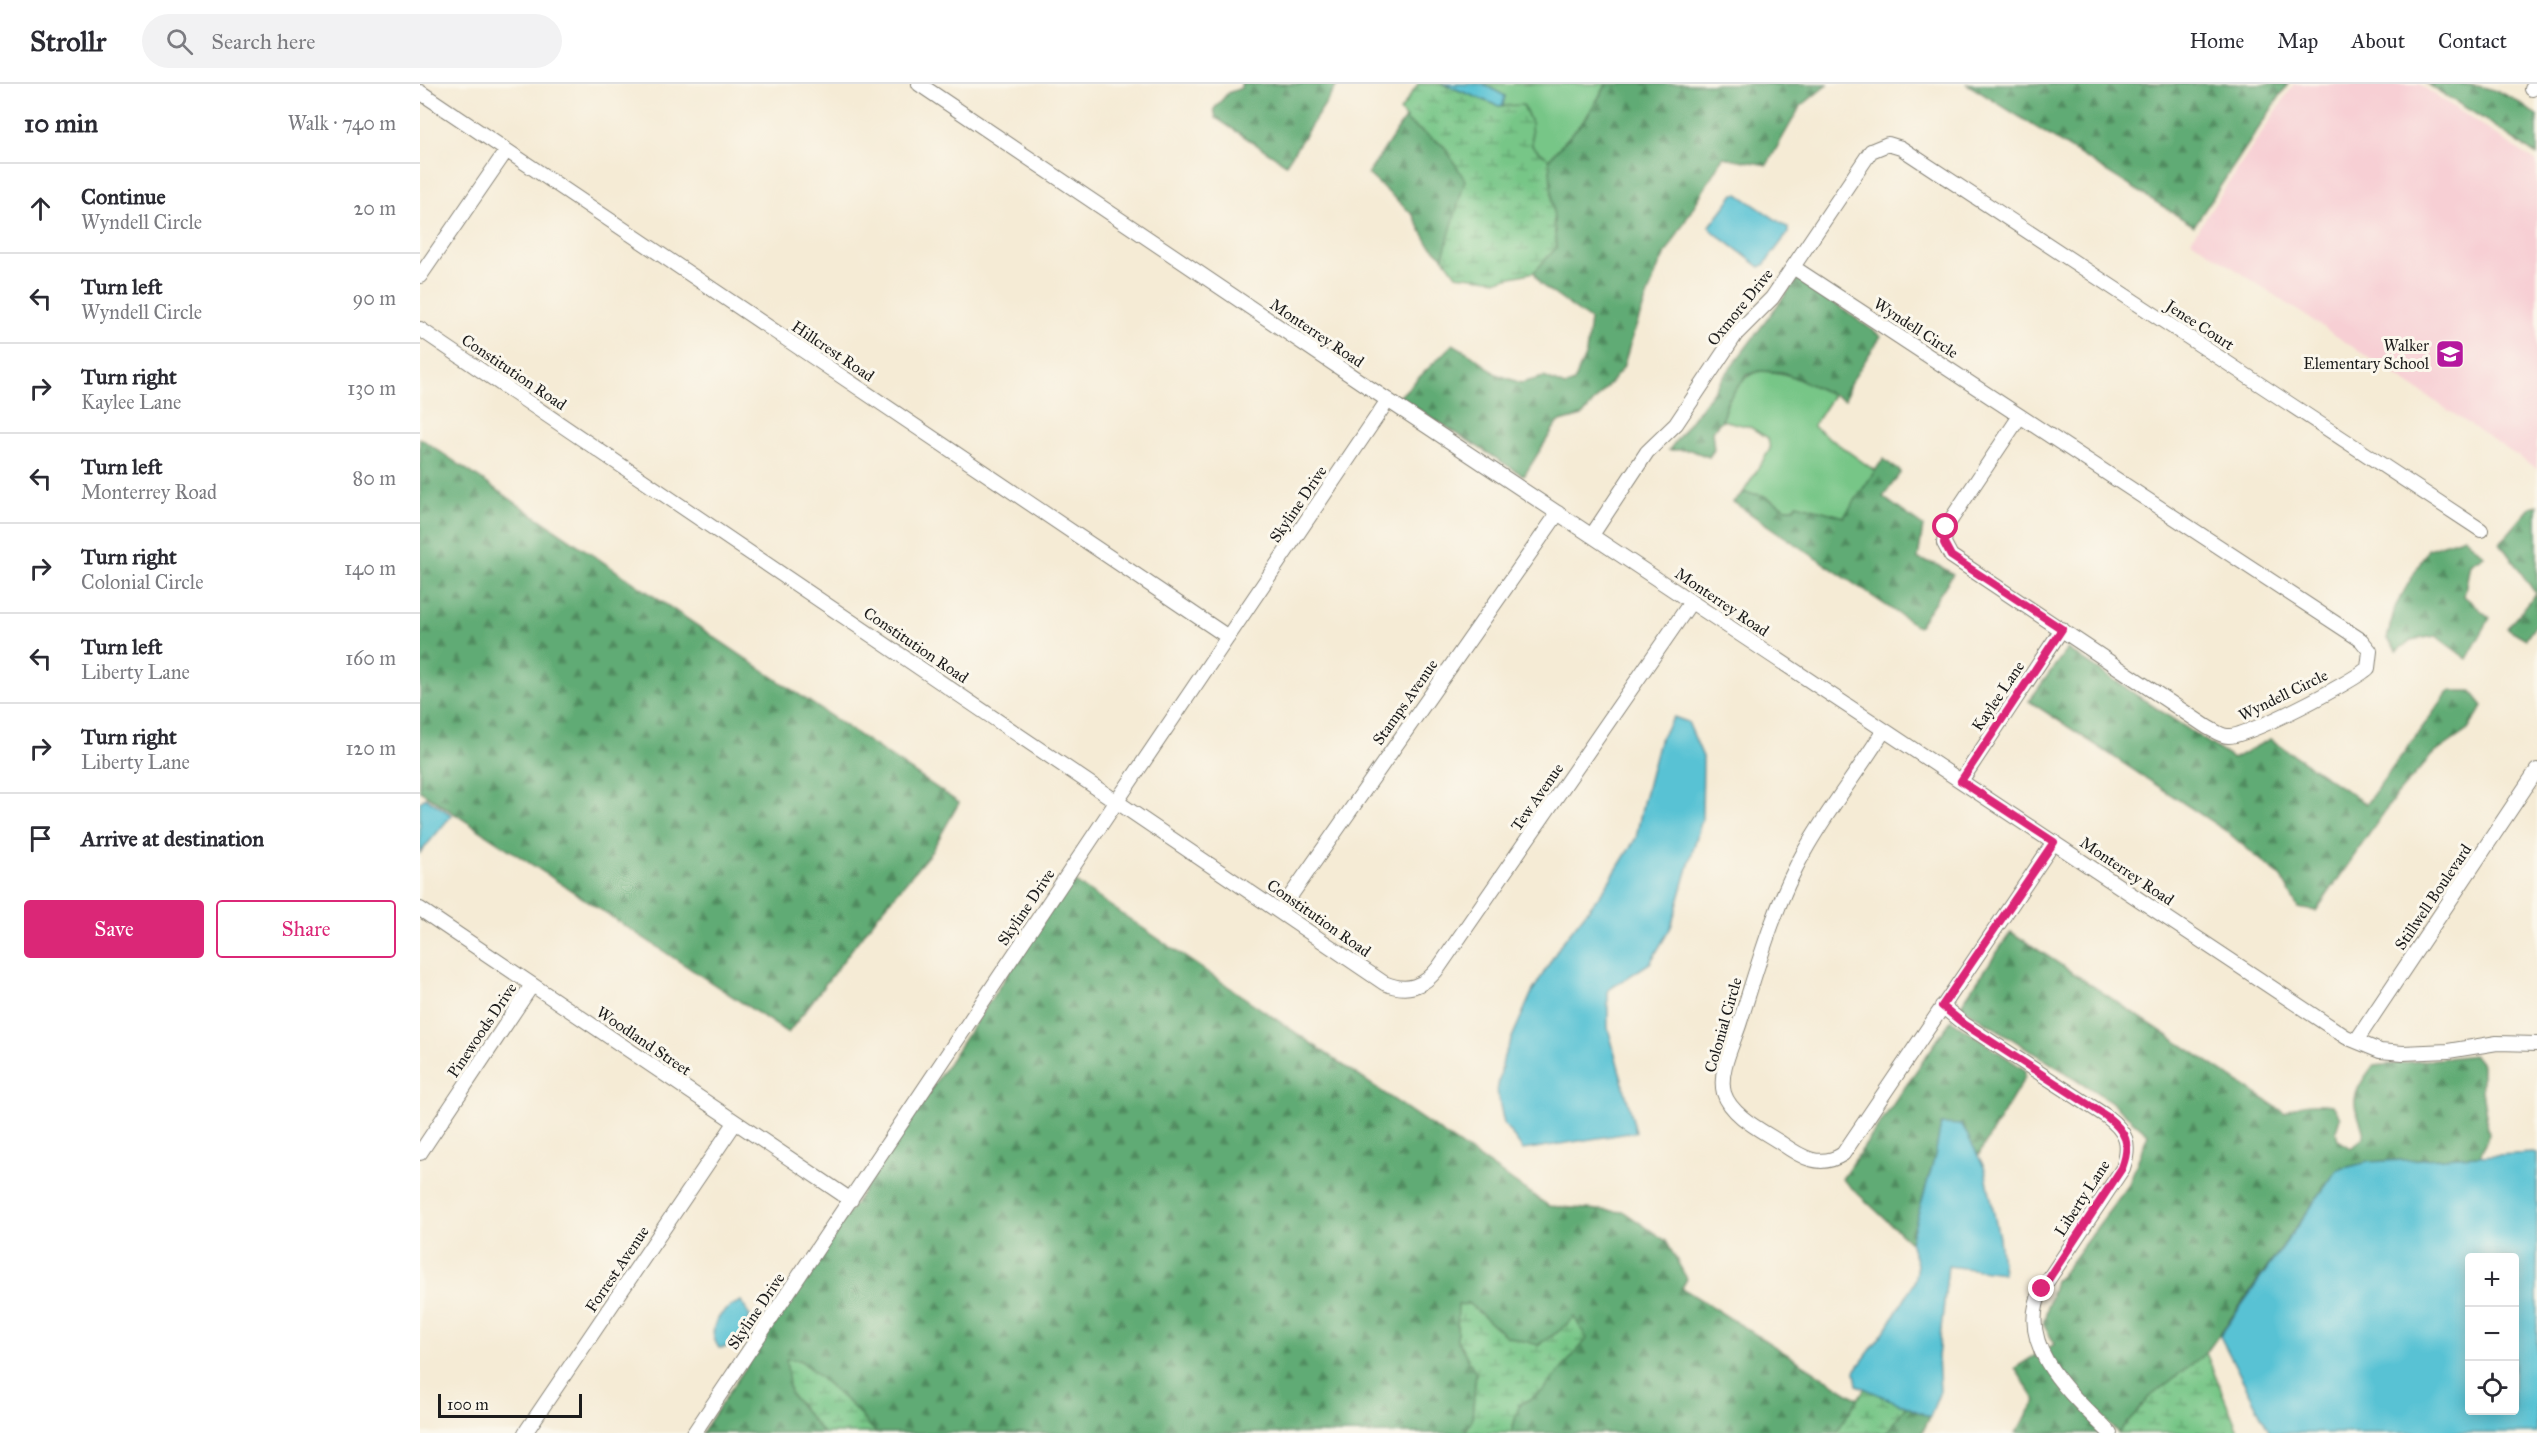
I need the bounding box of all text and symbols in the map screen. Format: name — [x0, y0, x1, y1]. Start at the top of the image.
search box — [142, 14, 562, 68]
text: Strollr — [30, 24, 106, 59]
icon: search — [163, 25, 196, 58]
text: Search here — [211, 28, 315, 55]
text: Home — [2189, 28, 2244, 54]
text: Map — [2277, 28, 2318, 54]
text: About — [2351, 28, 2405, 54]
text: Contact — [2438, 28, 2507, 54]
text: 10 min — [24, 107, 98, 139]
text: Walk · 740 m — [288, 111, 396, 135]
text: Continue — [81, 183, 166, 210]
icon: ahead — [24, 192, 57, 225]
text: 20 m — [353, 196, 396, 220]
text: Wyndell Circle — [81, 210, 202, 234]
street label: Oxmore Drive — [1703, 264, 1777, 349]
text: Turn left — [81, 273, 163, 300]
icon: left — [24, 282, 57, 315]
text: 90 m — [353, 286, 396, 310]
street label: Wyndell Circle — [1870, 294, 1962, 363]
street label: Monterrey Road — [1267, 295, 1367, 371]
street label: Jenee Court — [2160, 295, 2238, 355]
text: Wyndell Circle — [81, 300, 202, 324]
street label: Hillcrest Road — [788, 317, 878, 385]
street label: Constitution Road — [458, 330, 570, 414]
place label: Walker Elementary School — [2303, 336, 2430, 373]
school or university icon: Walker Elementary School — [2434, 338, 2466, 370]
text: Turn right — [81, 363, 177, 390]
icon: right — [24, 372, 57, 405]
text: 130 m — [347, 376, 396, 400]
text: Kaylee Lane — [81, 390, 181, 414]
text: Turn left — [81, 453, 163, 480]
icon: left — [24, 462, 57, 495]
street label: Skyline Drive — [1265, 462, 1331, 546]
text: 80 m — [353, 466, 396, 490]
text: Monterrey Road — [81, 480, 217, 504]
route start — [1932, 513, 1958, 539]
text: Turn right — [81, 543, 177, 570]
icon: right — [24, 552, 57, 585]
text: 140 m — [344, 556, 396, 580]
street label: Monterrey Road — [1672, 564, 1772, 640]
text: Colonial Circle — [81, 570, 203, 594]
street label: Constitution Road — [860, 603, 972, 687]
text: Turn left — [81, 633, 163, 660]
icon: left — [24, 642, 57, 675]
text: 160 m — [345, 646, 396, 670]
street label: Stamps Avenue — [1368, 655, 1442, 749]
street label: Kaylee Lane — [1968, 657, 2029, 735]
text: Liberty Lane — [81, 660, 190, 684]
street label: Wyndell Circle — [2235, 665, 2331, 725]
text: Turn right — [81, 723, 177, 750]
icon: right — [24, 732, 57, 765]
text: 120 m — [345, 736, 396, 760]
text: Liberty Lane — [81, 750, 190, 774]
street label: Tew Avenue — [1507, 759, 1567, 835]
icon: arrive — [24, 822, 57, 855]
text: Arrive at destination — [81, 825, 264, 852]
street label: Monterrey Road — [2077, 833, 2177, 909]
street label: Stillwell Boulevard — [2391, 841, 2475, 953]
street label: Skyline Drive — [993, 865, 1059, 949]
street label: Constitution Road — [1264, 875, 1374, 961]
button: Save — [24, 900, 204, 958]
button: Share — [216, 900, 396, 958]
street label: Colonial Circle — [1700, 975, 1746, 1075]
street label: Pinewoods Drive — [443, 979, 521, 1081]
street label: Woodland Street — [593, 1002, 695, 1080]
street label: Liberty Lane — [2050, 1156, 2114, 1240]
street label: Forrest Avenue — [581, 1222, 653, 1316]
map controls — [2465, 1253, 2519, 1415]
button: + — [2465, 1253, 2519, 1307]
street label: Skyline Drive — [723, 1269, 789, 1353]
route end — [2028, 1275, 2054, 1301]
button: − — [2465, 1307, 2519, 1361]
button: locate — [2465, 1361, 2519, 1415]
scale bar — [438, 1391, 582, 1418]
text: 100 m — [447, 1395, 489, 1414]

